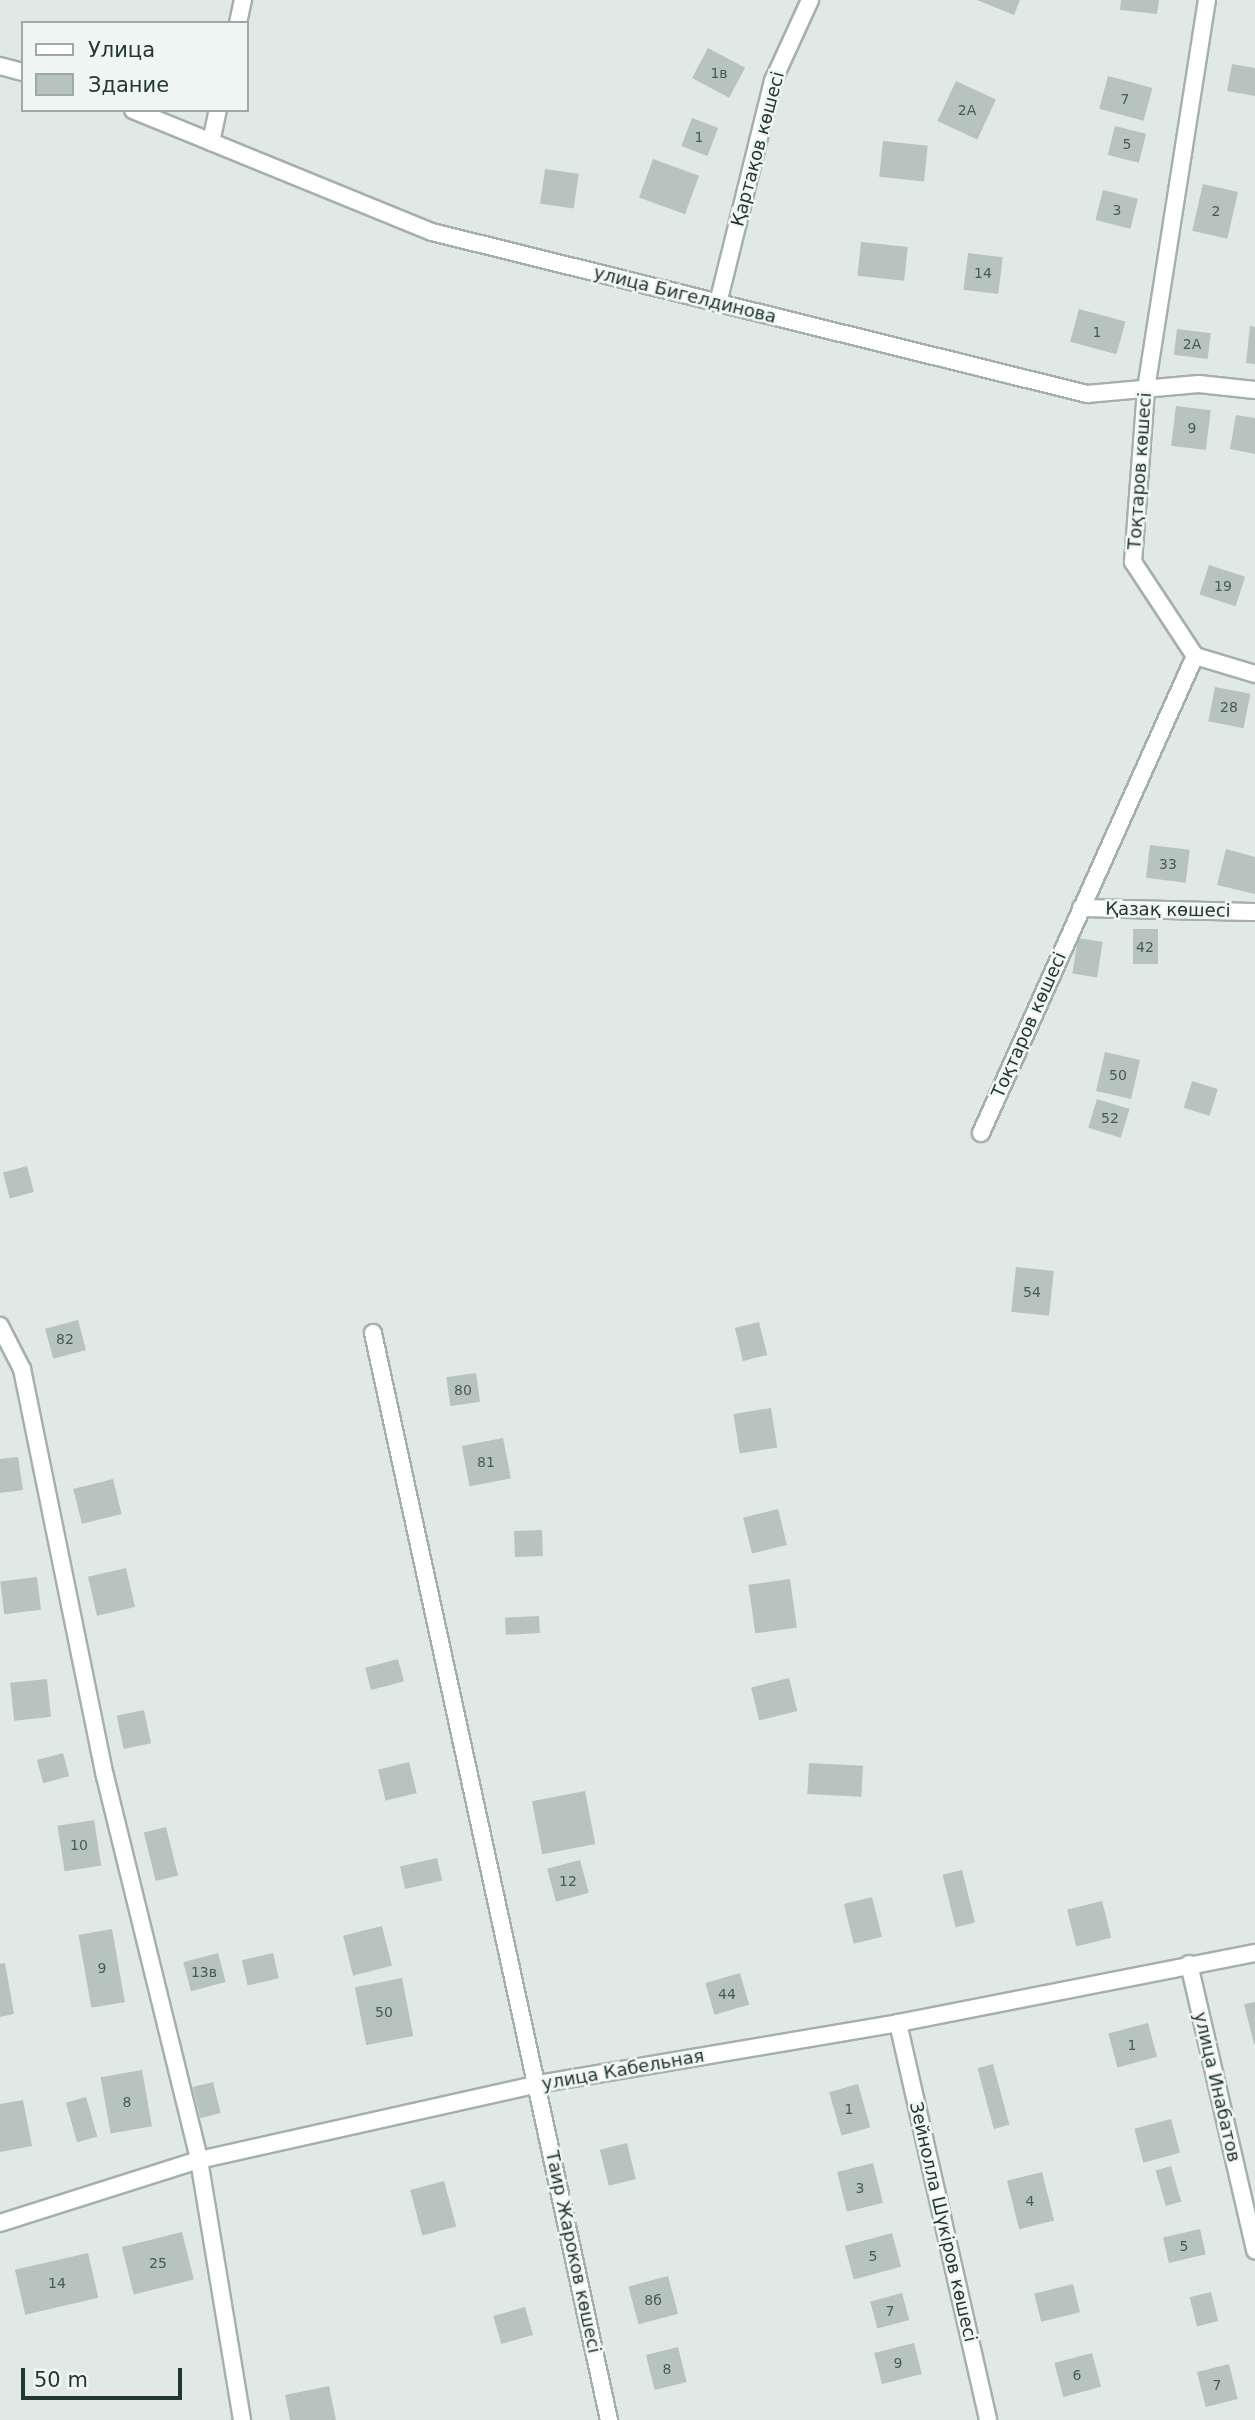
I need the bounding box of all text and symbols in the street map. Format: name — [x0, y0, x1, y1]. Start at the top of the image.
legend — [21, 21, 248, 112]
text: Улица — [88, 38, 155, 62]
house number: 1в — [710, 65, 728, 81]
street label: Қартақов көшесі — [727, 69, 789, 229]
text: Здание — [88, 73, 169, 97]
house number: 7 — [1121, 91, 1129, 107]
house number: 2А — [958, 102, 976, 118]
house number: 1 — [695, 129, 703, 145]
house number: 5 — [1123, 136, 1131, 152]
house number: 3 — [1113, 202, 1121, 218]
house number: 2 — [1212, 203, 1220, 219]
street label: улица Бигелдинова — [591, 262, 779, 328]
house number: 14 — [974, 265, 992, 281]
house number: 1 — [1093, 324, 1101, 340]
house number: 2А — [1183, 336, 1201, 352]
street label: Тоқтаров көшесі — [1124, 392, 1156, 550]
house number: 9 — [1188, 420, 1196, 436]
house number: 19 — [1214, 578, 1232, 594]
house number: 28 — [1220, 699, 1238, 715]
house number: 33 — [1159, 856, 1177, 872]
street label: Қазақ көшесі — [1105, 898, 1231, 922]
house number: 42 — [1136, 939, 1154, 955]
street label: Тоқтаров көшесі — [987, 949, 1071, 1101]
house number: 50 — [1109, 1067, 1127, 1083]
house number: 52 — [1101, 1110, 1119, 1126]
house number: 54 — [1023, 1284, 1041, 1300]
house number: 82 — [56, 1331, 74, 1347]
house number: 80 — [454, 1382, 472, 1398]
house number: 81 — [477, 1454, 495, 1470]
house number: 10 — [70, 1837, 88, 1853]
house number: 12 — [559, 1873, 577, 1889]
house number: 9 — [98, 1960, 106, 1976]
house number: 13в — [191, 1964, 217, 1980]
house number: 44 — [718, 1986, 736, 2002]
house number: 50 — [375, 2004, 393, 2020]
street label: улица Инабатов — [1189, 2010, 1245, 2164]
house number: 1 — [1128, 2037, 1136, 2053]
street label: улица Кабельная — [540, 2045, 706, 2095]
house number: 8 — [123, 2094, 131, 2110]
street label: Зейнолла Шүкіров көшесі — [905, 2100, 981, 2344]
house number: 1 — [845, 2101, 853, 2117]
street label: Таир Жароков көшесі — [541, 2149, 605, 2355]
house number: 3 — [856, 2180, 864, 2196]
house number: 4 — [1026, 2193, 1034, 2209]
house number: 5 — [1180, 2238, 1188, 2254]
house number: 5 — [869, 2248, 877, 2264]
house number: 25 — [149, 2255, 167, 2271]
house number: 14 — [48, 2275, 66, 2291]
house number: 8б — [644, 2292, 662, 2308]
house number: 7 — [886, 2303, 894, 2319]
scale bar — [24, 2354, 186, 2398]
house number: 9 — [894, 2355, 902, 2371]
house number: 8 — [663, 2361, 671, 2377]
house number: 6 — [1073, 2367, 1081, 2383]
text: 50 m — [34, 2368, 88, 2392]
house number: 7 — [1213, 2377, 1221, 2393]

